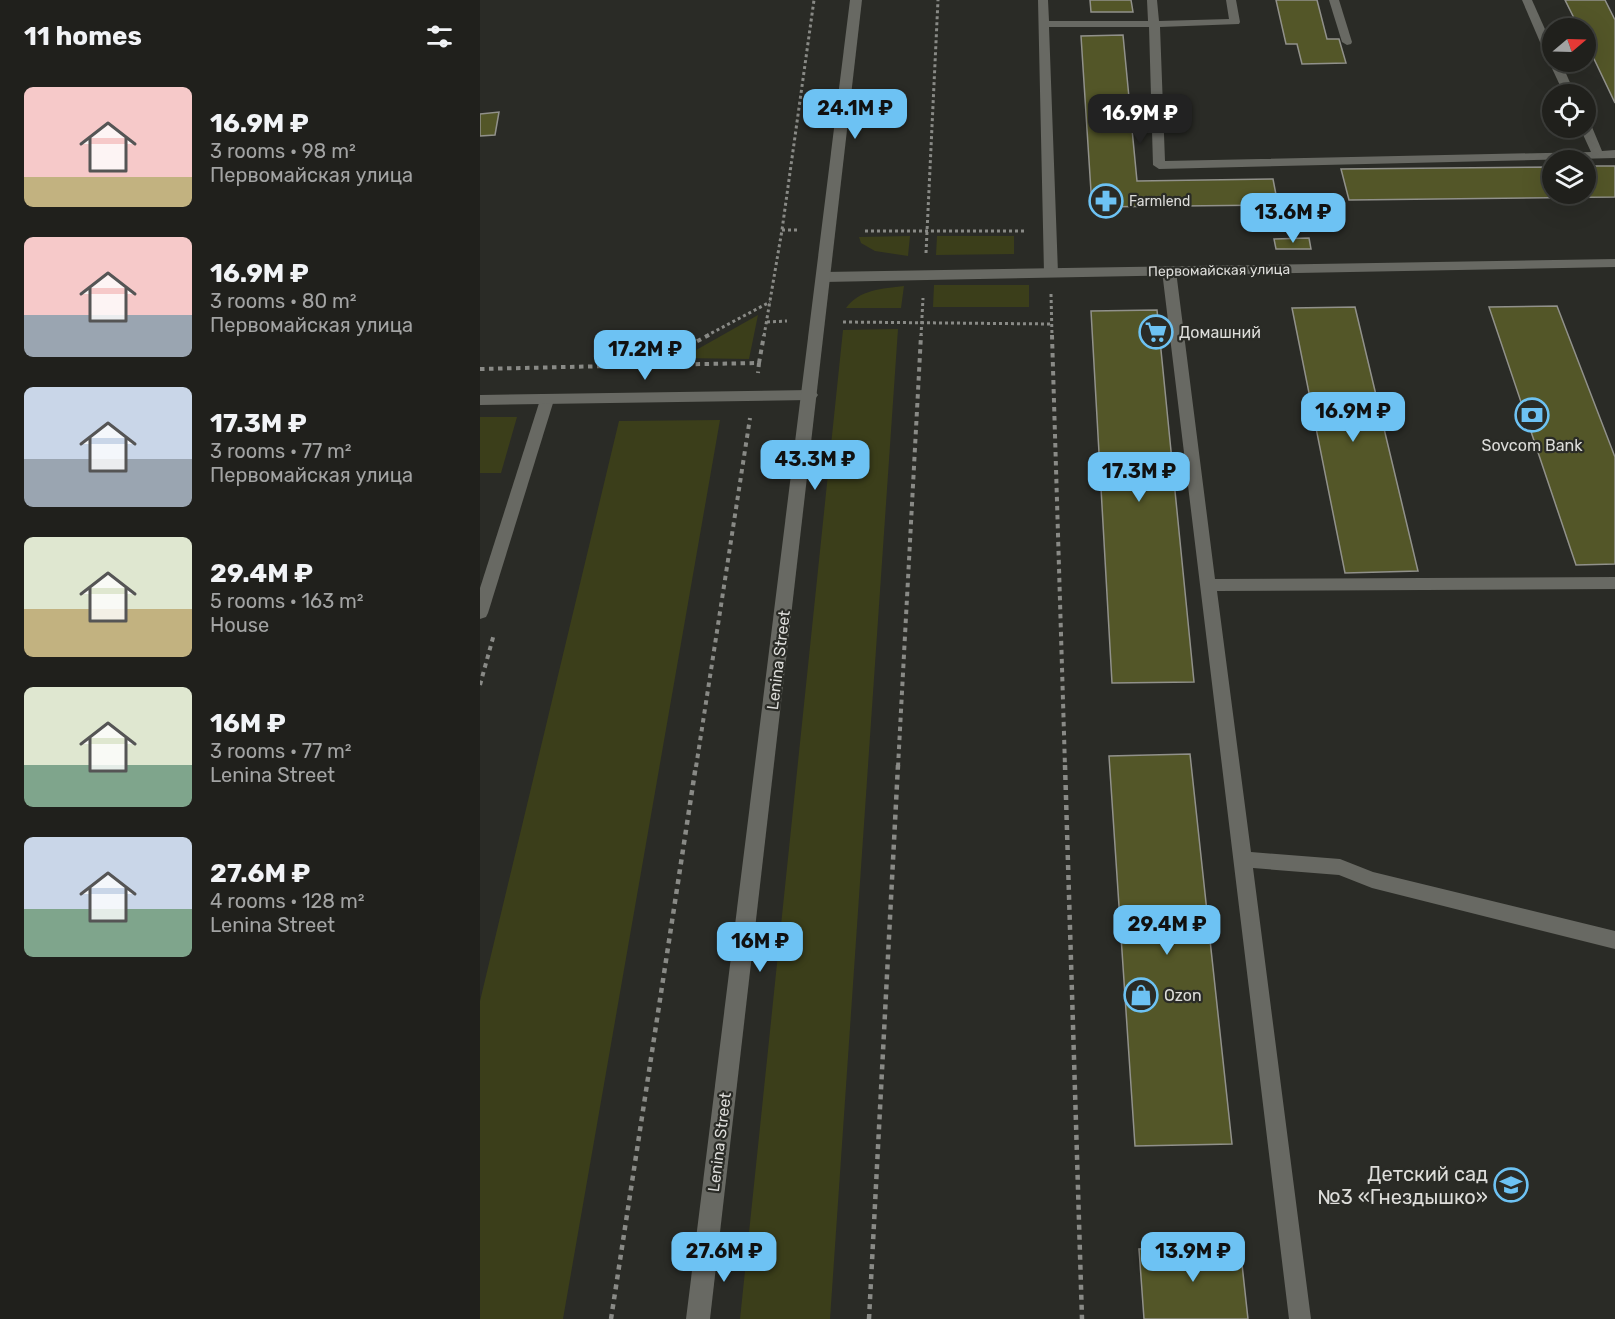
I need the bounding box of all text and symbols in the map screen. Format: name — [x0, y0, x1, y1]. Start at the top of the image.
north arrow — [1542, 18, 1596, 72]
map controls — [1542, 18, 1596, 204]
icon: filters — [423, 20, 456, 53]
text: 11 homes — [24, 21, 142, 52]
button: locate — [1542, 84, 1596, 138]
pin: 24.1M ₽ — [800, 89, 910, 140]
pin: 16.9M ₽ — [1085, 94, 1195, 145]
text: 24.1M ₽ — [817, 96, 893, 120]
text: 16.9M ₽ — [1102, 101, 1178, 125]
text: 16.9M ₽ — [210, 108, 309, 139]
icon: home — [72, 111, 144, 183]
text: 3 rooms · 98 m² — [210, 139, 356, 163]
button: layers — [1542, 150, 1596, 204]
text: Первомайская улица — [210, 163, 413, 187]
pharmacy icon: Farmlend — [1088, 183, 1124, 219]
place label: Farmlend — [1129, 193, 1190, 210]
pin: 13.6M ₽ — [1238, 193, 1348, 244]
text: 13.6M ₽ — [1255, 200, 1331, 224]
text: 16.9M ₽ — [210, 258, 309, 289]
icon: home — [72, 261, 144, 333]
street label: Первомайская улица — [1148, 261, 1290, 280]
text: 3 rooms · 80 m² — [210, 289, 357, 313]
text: Первомайская улица — [210, 313, 413, 337]
supermarket icon: Домашний — [1138, 314, 1174, 350]
place label: Домашний — [1179, 323, 1261, 342]
pin: 17.2M ₽ — [590, 330, 700, 381]
text: 17.2M ₽ — [608, 337, 682, 361]
pin: 16.9M ₽ — [1298, 392, 1408, 443]
bank icon: Sovcom Bank — [1514, 397, 1550, 433]
text: 16.9M ₽ — [1315, 399, 1391, 423]
text: 17.3M ₽ — [210, 408, 307, 439]
icon: home — [72, 411, 144, 483]
place label: Sovcom Bank — [1481, 436, 1583, 455]
text: 3 rooms · 77 m² — [210, 439, 352, 463]
pin: 43.3M ₽ — [760, 440, 870, 491]
text: 43.3M ₽ — [775, 447, 855, 471]
pin: 17.3M ₽ — [1084, 452, 1194, 503]
text: 17.3M ₽ — [1102, 459, 1176, 483]
text: Первомайская улица — [210, 463, 413, 487]
text: 29.4M ₽ — [210, 558, 313, 589]
icon: home — [72, 561, 144, 633]
text: 5 rooms · 163 m² — [210, 589, 364, 613]
street label: Lenina Street — [763, 609, 794, 711]
text: House — [210, 613, 269, 637]
text: 16M ₽ — [210, 708, 286, 739]
icon: home — [72, 711, 144, 783]
text: 3 rooms · 77 m² — [210, 739, 352, 763]
text: Lenina Street — [210, 763, 335, 787]
text: 27.6M ₽ — [210, 858, 310, 889]
icon: home — [72, 861, 144, 933]
text: 4 rooms · 128 m² — [210, 889, 365, 913]
pin: 29.4M ₽ — [1112, 905, 1222, 956]
text: 29.4M ₽ — [1127, 912, 1207, 936]
text: Lenina Street — [210, 913, 335, 937]
pin: 16M ₽ — [718, 922, 802, 973]
text: 16M ₽ — [731, 929, 789, 953]
shop icon: Ozon — [1123, 977, 1159, 1013]
place label: Ozon — [1164, 986, 1202, 1005]
street label: Lenina Street — [704, 1091, 735, 1193]
place label: Детский сад №3 «Гнездышко» — [1318, 1162, 1488, 1209]
school or university icon: Детский сад №3 «Гнездышко» — [1493, 1167, 1529, 1203]
pin: 27.6M ₽ — [669, 1232, 779, 1283]
pin: 13.9M ₽ — [1138, 1232, 1248, 1283]
text: 27.6M ₽ — [685, 1239, 763, 1263]
text: 13.9M ₽ — [1155, 1239, 1231, 1263]

